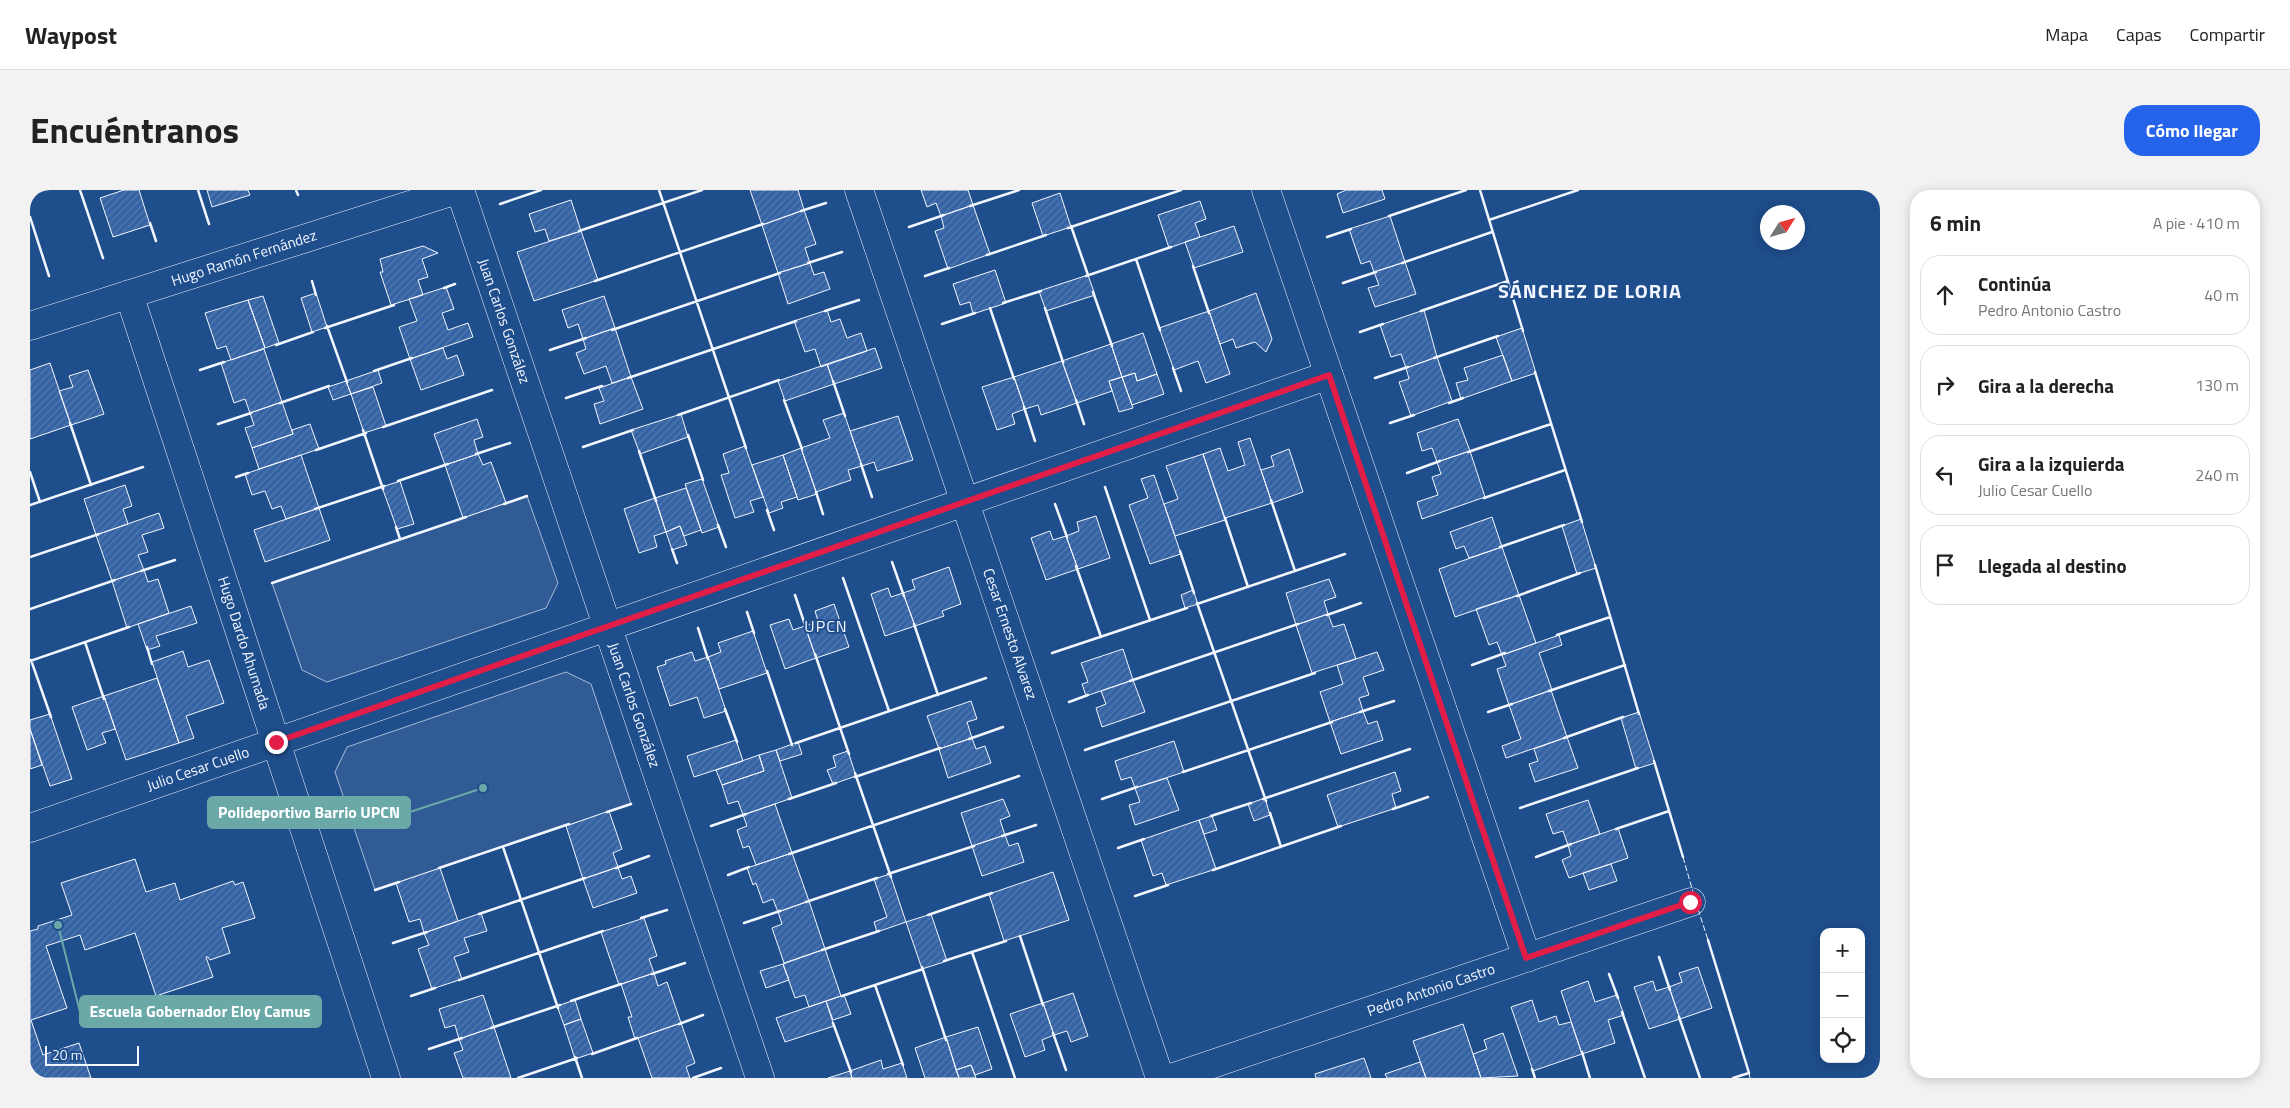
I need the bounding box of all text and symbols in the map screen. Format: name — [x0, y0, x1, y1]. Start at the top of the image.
text: Waypost — [25, 17, 117, 53]
text: Mapa — [2045, 21, 2088, 48]
text: Capas — [2116, 21, 2162, 48]
text: Compartir — [2190, 21, 2265, 48]
text: Encuéntranos — [30, 103, 239, 157]
button: Cómo llegar — [2124, 105, 2260, 156]
north arrow — [1760, 205, 1805, 250]
text: 6 min — [1930, 207, 1981, 239]
text: A pie · 410 m — [2153, 211, 2240, 235]
street label: Hugo Ramón Fernández — [168, 223, 320, 292]
street label: Juan Carlos González — [472, 255, 537, 387]
text: Continúa — [1978, 269, 2051, 298]
district label: SÁNCHEZ DE LORIA — [1498, 275, 1682, 306]
icon: ahead — [1931, 281, 1959, 309]
text: 40 m — [2204, 283, 2239, 307]
text: Pedro Antonio Castro — [1978, 298, 2121, 322]
icon: right — [1931, 371, 1959, 399]
text: Gira a la derecha — [1978, 371, 2114, 400]
text: 130 m — [2195, 373, 2239, 397]
text: Gira a la izquierda — [1978, 449, 2125, 478]
icon: left — [1931, 461, 1959, 489]
text: 240 m — [2195, 463, 2239, 487]
text: Julio Cesar Cuello — [1978, 478, 2092, 502]
icon: arrive — [1931, 551, 1959, 579]
text: Llegada al destino — [1978, 551, 2127, 580]
street label: Cesar Ernesto Alvarez — [977, 565, 1044, 703]
street label: Hugo Dardo Ahumada — [212, 573, 277, 713]
district label: UPCN — [804, 614, 848, 638]
street label: Juan Carlos González — [602, 639, 667, 771]
route end — [265, 731, 288, 754]
street label: Julio Cesar Cuello — [143, 740, 252, 797]
callout: Polideportivo Barrio UPCN — [208, 797, 410, 828]
text: Polideportivo Barrio UPCN — [218, 800, 400, 824]
route start — [1679, 891, 1702, 914]
map controls — [1820, 928, 1865, 1063]
button: + — [1820, 928, 1865, 973]
street label: Pedro Antonio Castro — [1364, 957, 1498, 1022]
button: − — [1820, 973, 1865, 1018]
callout: Escuela Gobernador Eloy Camus — [80, 996, 321, 1027]
text: Escuela Gobernador Eloy Camus — [89, 999, 311, 1023]
button: locate — [1820, 1018, 1865, 1063]
scale bar — [45, 1043, 139, 1066]
text: 20 m — [52, 1044, 82, 1065]

